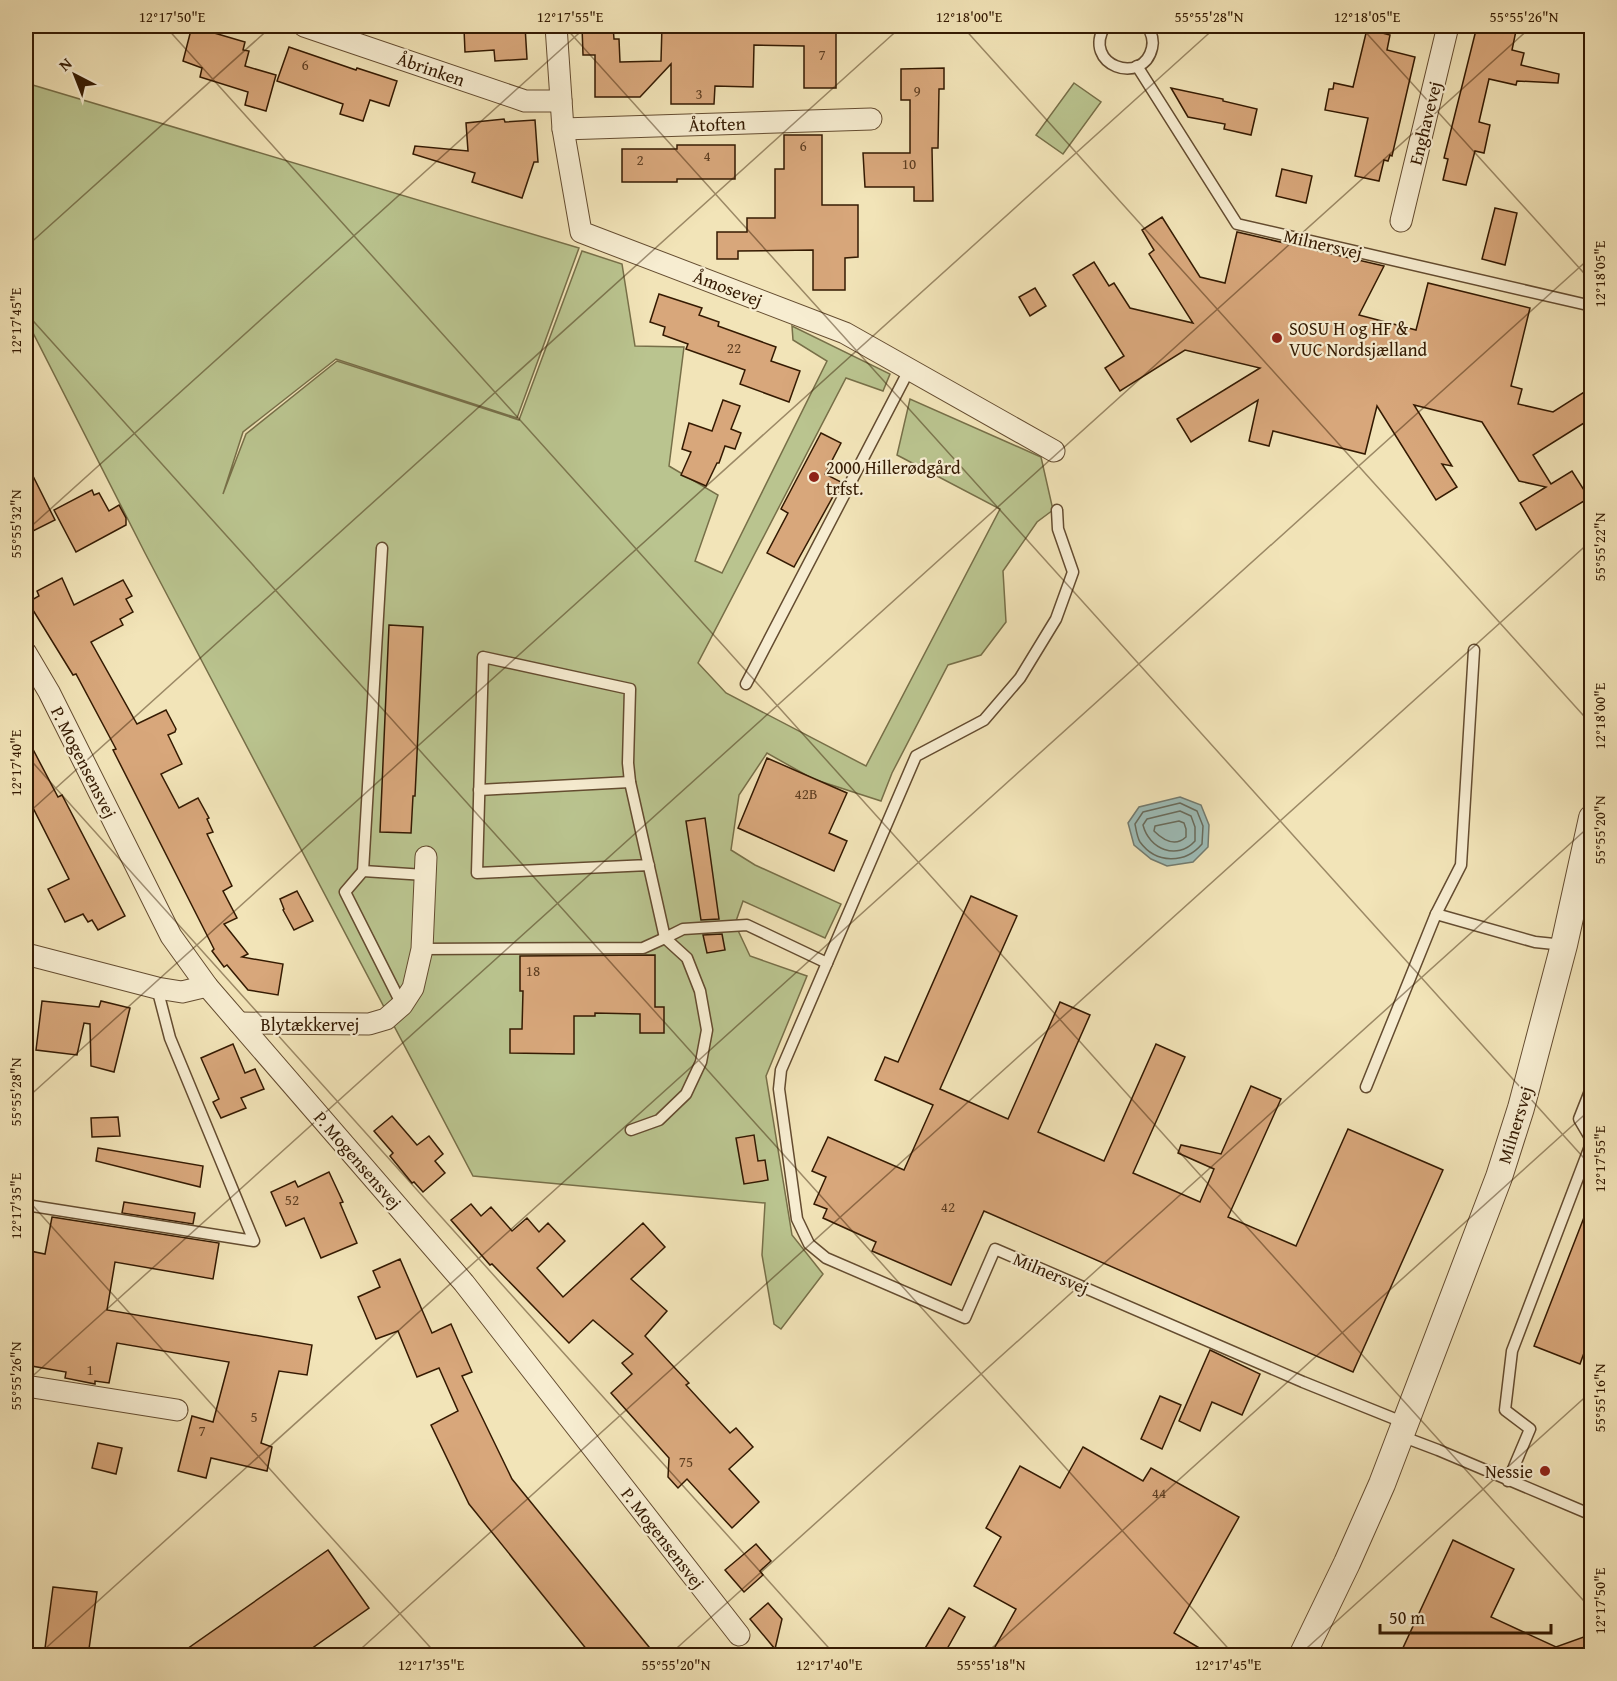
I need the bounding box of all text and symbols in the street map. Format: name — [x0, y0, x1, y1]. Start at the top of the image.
text: 12°17'50"E — [139, 6, 206, 27]
text: 12°17'55"E — [537, 6, 604, 27]
text: 12°18'00"E — [936, 6, 1003, 27]
text: 55°55'28"N — [1175, 6, 1244, 27]
text: 12°18'05"E — [1334, 6, 1401, 27]
text: 55°55'26"N — [1490, 6, 1559, 27]
house number: 7 — [818, 44, 826, 65]
north arrow — [45, 45, 105, 105]
street label: Åbrinken — [393, 45, 469, 93]
text: N — [53, 51, 77, 76]
house number: 6 — [301, 54, 309, 75]
street label: Enghavevej — [1402, 78, 1448, 168]
house number: 9 — [913, 80, 921, 101]
house number: 3 — [695, 83, 703, 104]
street label: Åtoften — [688, 110, 746, 138]
house number: 6 — [799, 135, 807, 156]
house number: 4 — [703, 145, 711, 166]
house number: 2 — [636, 149, 644, 170]
house number: 10 — [902, 153, 916, 174]
street label: Milnersvej — [1281, 222, 1365, 266]
text: 12°18'05"E — [1589, 240, 1610, 307]
street label: Åmosevej — [689, 262, 767, 314]
text: 12°17'45"E — [5, 287, 26, 354]
place label: SOSU H og HF & VUC Nordsjælland — [1289, 315, 1428, 363]
marker: SOSU H og HF & VUC Nordsjælland — [1270, 331, 1284, 345]
house number: 22 — [727, 337, 741, 358]
place label: 2000 Hillerødgård trfst. — [826, 454, 961, 502]
marker: 2000 Hillerødgård trfst. — [807, 470, 821, 484]
text: 55°55'32"N — [5, 489, 26, 558]
text: 55°55'22"N — [1589, 512, 1610, 581]
text: 12°18'00"E — [1589, 682, 1610, 749]
street label: P. Mogensensvej — [44, 701, 124, 823]
text: 12°17'40"E — [5, 729, 26, 796]
house number: 42B — [795, 783, 817, 804]
text: 55°55'20"N — [1589, 795, 1610, 864]
house number: 18 — [526, 960, 540, 981]
street label: Blytækkervej — [261, 1011, 359, 1038]
text: 55°55'28"N — [5, 1057, 26, 1126]
street label: Milnersvej — [1490, 1083, 1540, 1167]
street label: P. Mogensensvej — [308, 1105, 408, 1215]
text: 12°17'55"E — [1589, 1125, 1610, 1192]
text: 12°17'35"E — [5, 1172, 26, 1239]
house number: 52 — [285, 1189, 299, 1210]
house number: 42 — [941, 1196, 955, 1217]
street label: Milnersvej — [1009, 1245, 1093, 1301]
text: 55°55'26"N — [5, 1341, 26, 1410]
house number: 1 — [86, 1359, 94, 1380]
text: 55°55'16"N — [1589, 1363, 1610, 1432]
house number: 5 — [250, 1406, 258, 1427]
house number: 7 — [198, 1420, 206, 1441]
house number: 75 — [679, 1451, 693, 1472]
place label: Nessie — [1485, 1458, 1533, 1485]
marker: Nessie — [1538, 1464, 1552, 1478]
street label: P. Mogensensvej — [615, 1481, 711, 1595]
house number: 44 — [1152, 1482, 1166, 1503]
text: 12°17'50"E — [1589, 1567, 1610, 1634]
scale bar — [1380, 1597, 1551, 1635]
text: 50 m — [1389, 1604, 1425, 1631]
text: 12°17'35"E — [398, 1654, 465, 1675]
text: 55°55'20"N — [642, 1654, 711, 1675]
text: 12°17'40"E — [796, 1654, 863, 1675]
text: 55°55'18"N — [957, 1654, 1026, 1675]
text: 12°17'45"E — [1195, 1654, 1262, 1675]

